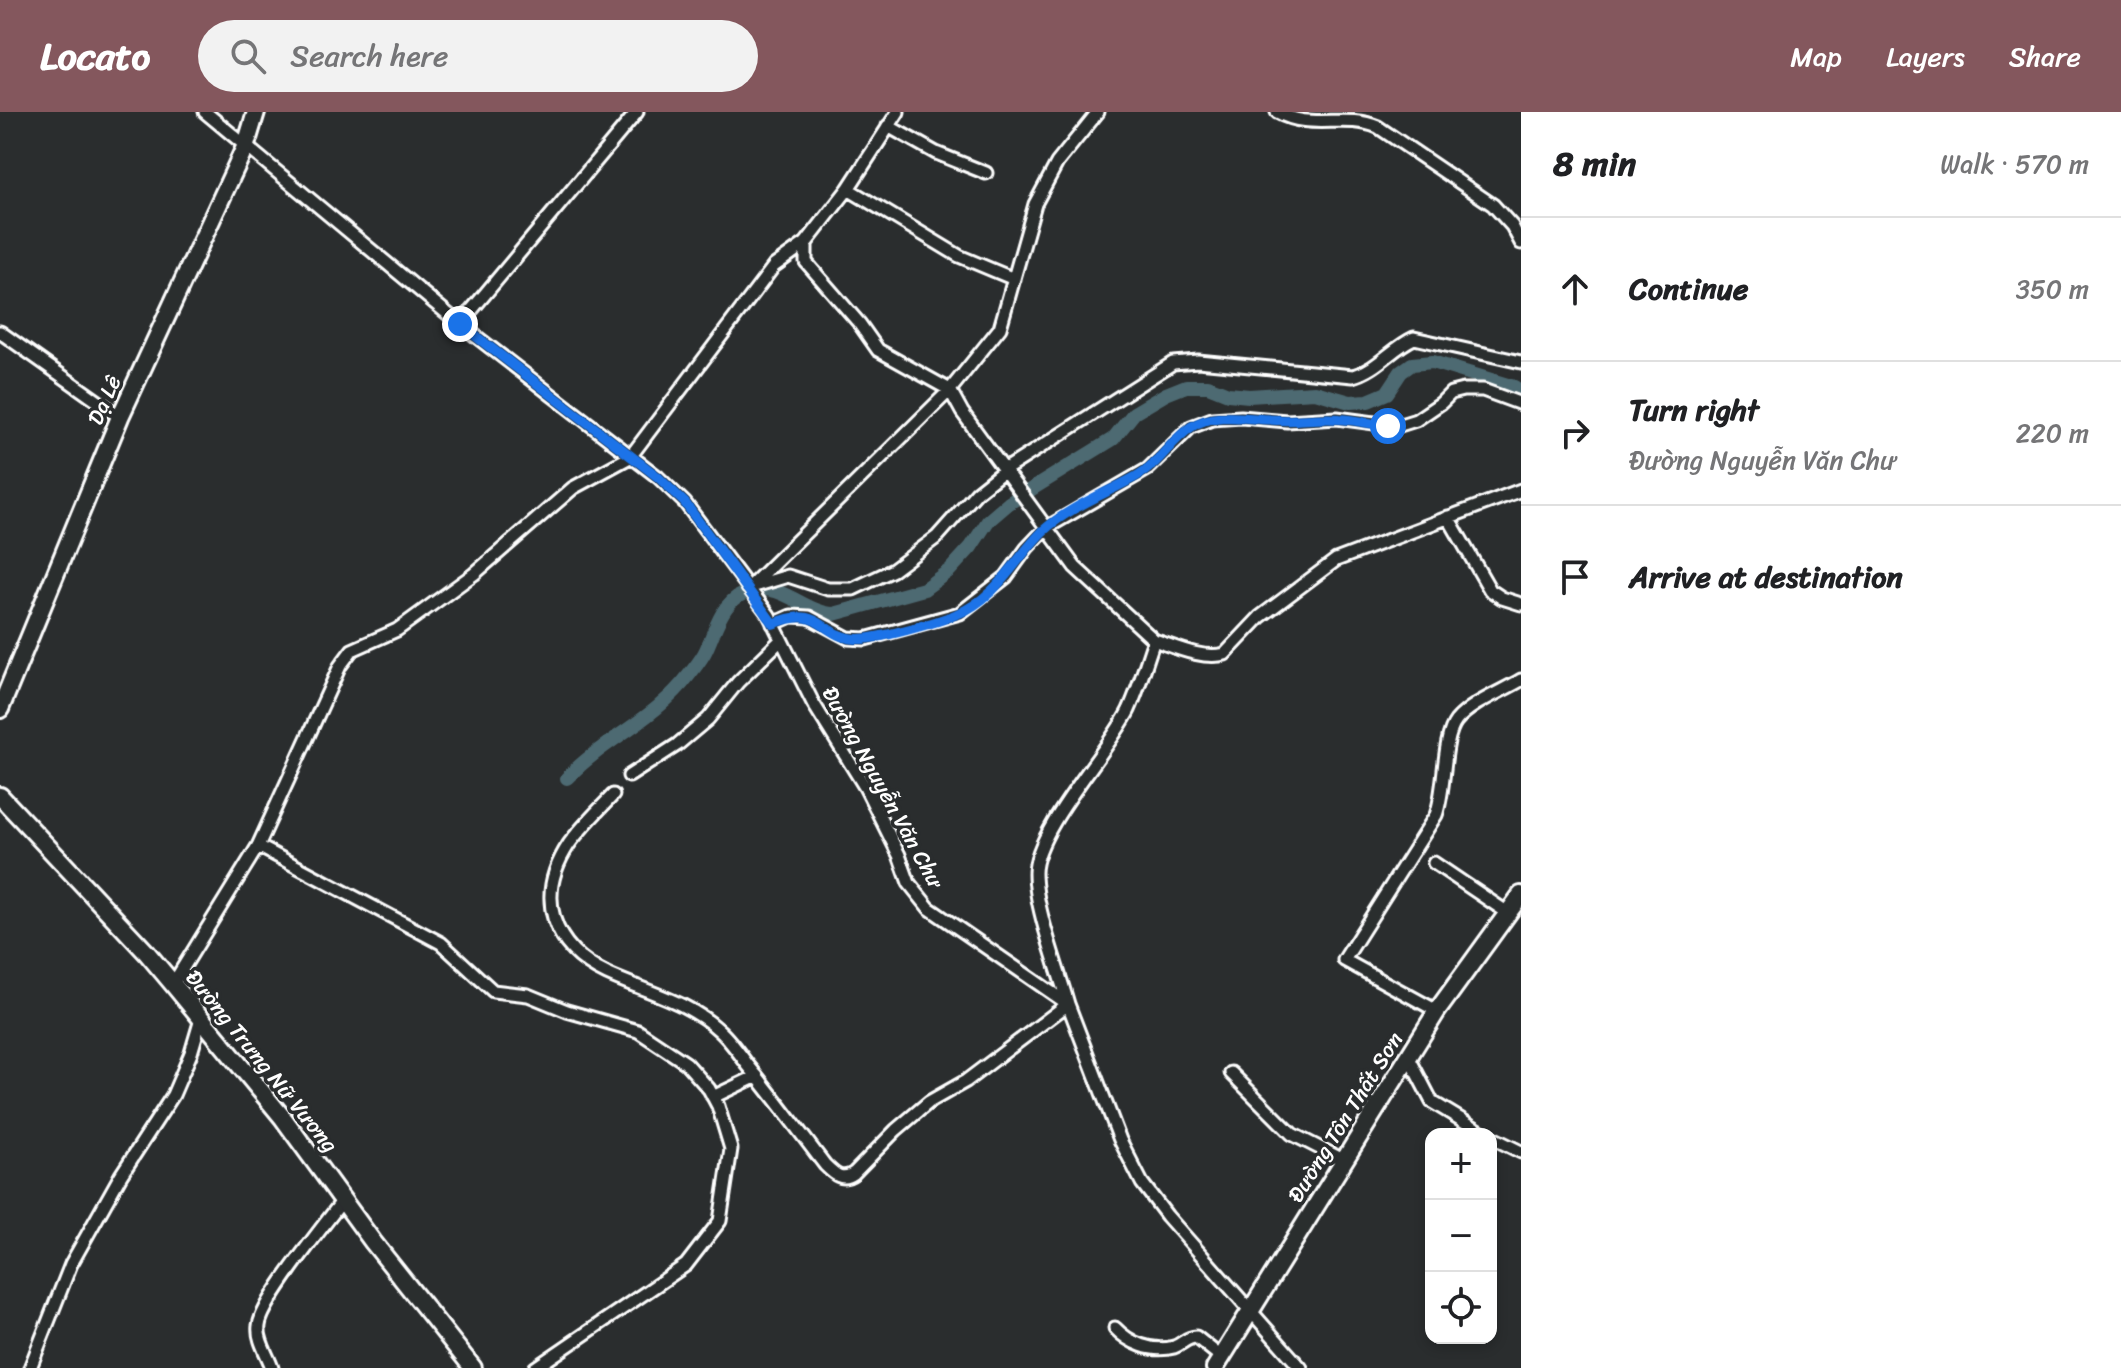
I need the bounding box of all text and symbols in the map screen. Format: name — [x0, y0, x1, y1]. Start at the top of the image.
search box — [198, 20, 758, 92]
text: Locato — [40, 23, 150, 90]
text: Search here — [290, 29, 448, 83]
text: Map — [1790, 32, 1842, 81]
text: Layers — [1886, 32, 1965, 81]
text: Share — [2009, 32, 2081, 81]
icon: search — [226, 34, 270, 78]
text: 8 min — [1553, 134, 1636, 194]
text: Walk · 570 m — [1940, 141, 2089, 187]
text: Continue — [1629, 262, 1748, 316]
text: 350 m — [2016, 266, 2089, 312]
icon: ahead — [1553, 267, 1597, 311]
route end — [442, 306, 478, 342]
street label: Dạ Lê — [76, 369, 132, 431]
text: Turn right — [1629, 383, 1759, 437]
route start — [1370, 408, 1406, 444]
text: 220 m — [2016, 410, 2089, 456]
icon: right — [1553, 411, 1597, 455]
text: Đường Nguyễn Văn Chư — [1629, 437, 1896, 483]
text: Arrive at destination — [1629, 550, 1903, 604]
icon: arrive — [1553, 555, 1597, 599]
street label: Đường Nguyễn Văn Chư — [811, 679, 955, 896]
street label: Đường Trưng Nữ Vương — [175, 961, 349, 1161]
street label: Đường Tôn Thất Sơn — [1277, 1024, 1413, 1210]
map controls — [1425, 1128, 1497, 1344]
button: + — [1425, 1128, 1497, 1200]
button: − — [1425, 1200, 1497, 1272]
button: locate — [1425, 1272, 1497, 1344]

